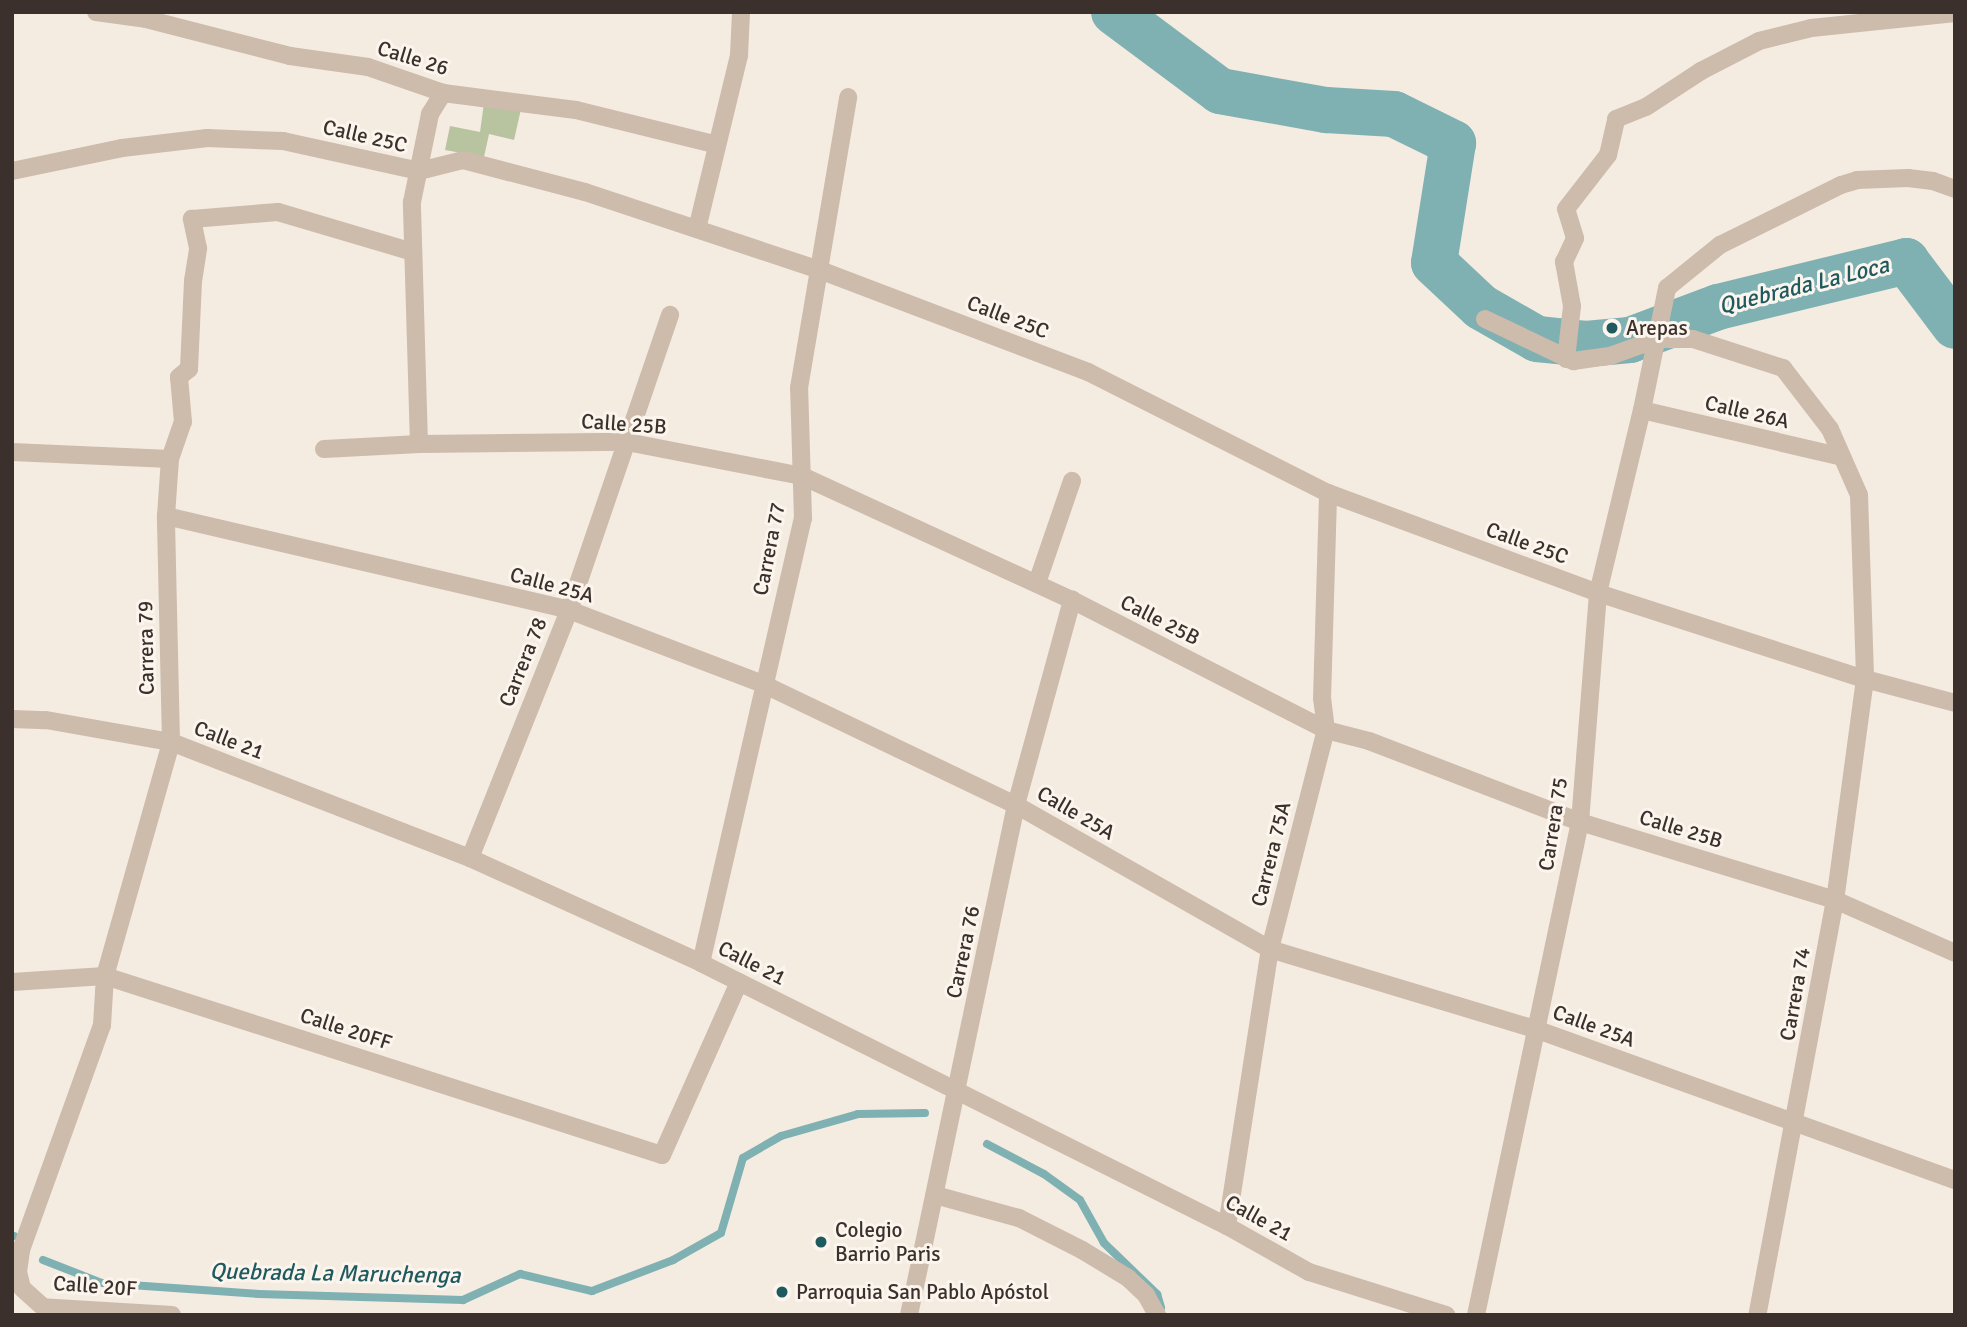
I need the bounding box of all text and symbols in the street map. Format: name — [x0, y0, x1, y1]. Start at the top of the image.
street label: Calle 26 — [374, 35, 452, 81]
street label: Calle 25C — [320, 114, 410, 158]
water label: Quebrada La Loca — [1716, 252, 1892, 320]
street label: Calle 25C — [964, 290, 1052, 344]
place label: Arepas — [1626, 315, 1688, 341]
marker: Arepas — [1604, 320, 1620, 336]
street label: Calle 26A — [1702, 390, 1792, 434]
street label: Calle 25B — [580, 408, 668, 440]
street label: Carrera 77 — [748, 500, 790, 598]
street label: Calle 25C — [1482, 517, 1572, 569]
street label: Calle 25A — [507, 562, 597, 608]
street label: Calle 25B — [1116, 589, 1204, 651]
street label: Carrera 79 — [133, 601, 159, 695]
street label: Carrera 78 — [494, 614, 552, 710]
street label: Calle 21 — [190, 715, 268, 765]
street label: Carrera 75 — [1533, 775, 1573, 873]
street label: Calle 25A — [1033, 781, 1119, 845]
street label: Carrera 75A — [1246, 799, 1296, 909]
street label: Calle 25B — [1636, 804, 1726, 854]
street label: Carrera 76 — [941, 903, 985, 1001]
street label: Calle 21 — [714, 935, 790, 991]
street label: Carrera 74 — [1774, 945, 1816, 1043]
street label: Calle 25A — [1549, 999, 1639, 1053]
street label: Calle 20FF — [297, 1002, 395, 1056]
street label: Calle 21 — [1221, 1189, 1297, 1247]
place label: Colegio Barrio Paris — [835, 1217, 940, 1267]
marker: Colegio Barrio Paris — [813, 1234, 829, 1250]
water label: Quebrada La Maruchenga — [209, 1258, 461, 1290]
street label: Calle 20F — [52, 1271, 138, 1301]
place label: Parroquia San Pablo Apóstol — [796, 1279, 1049, 1305]
marker: Parroquia San Pablo Apóstol — [774, 1284, 790, 1300]

